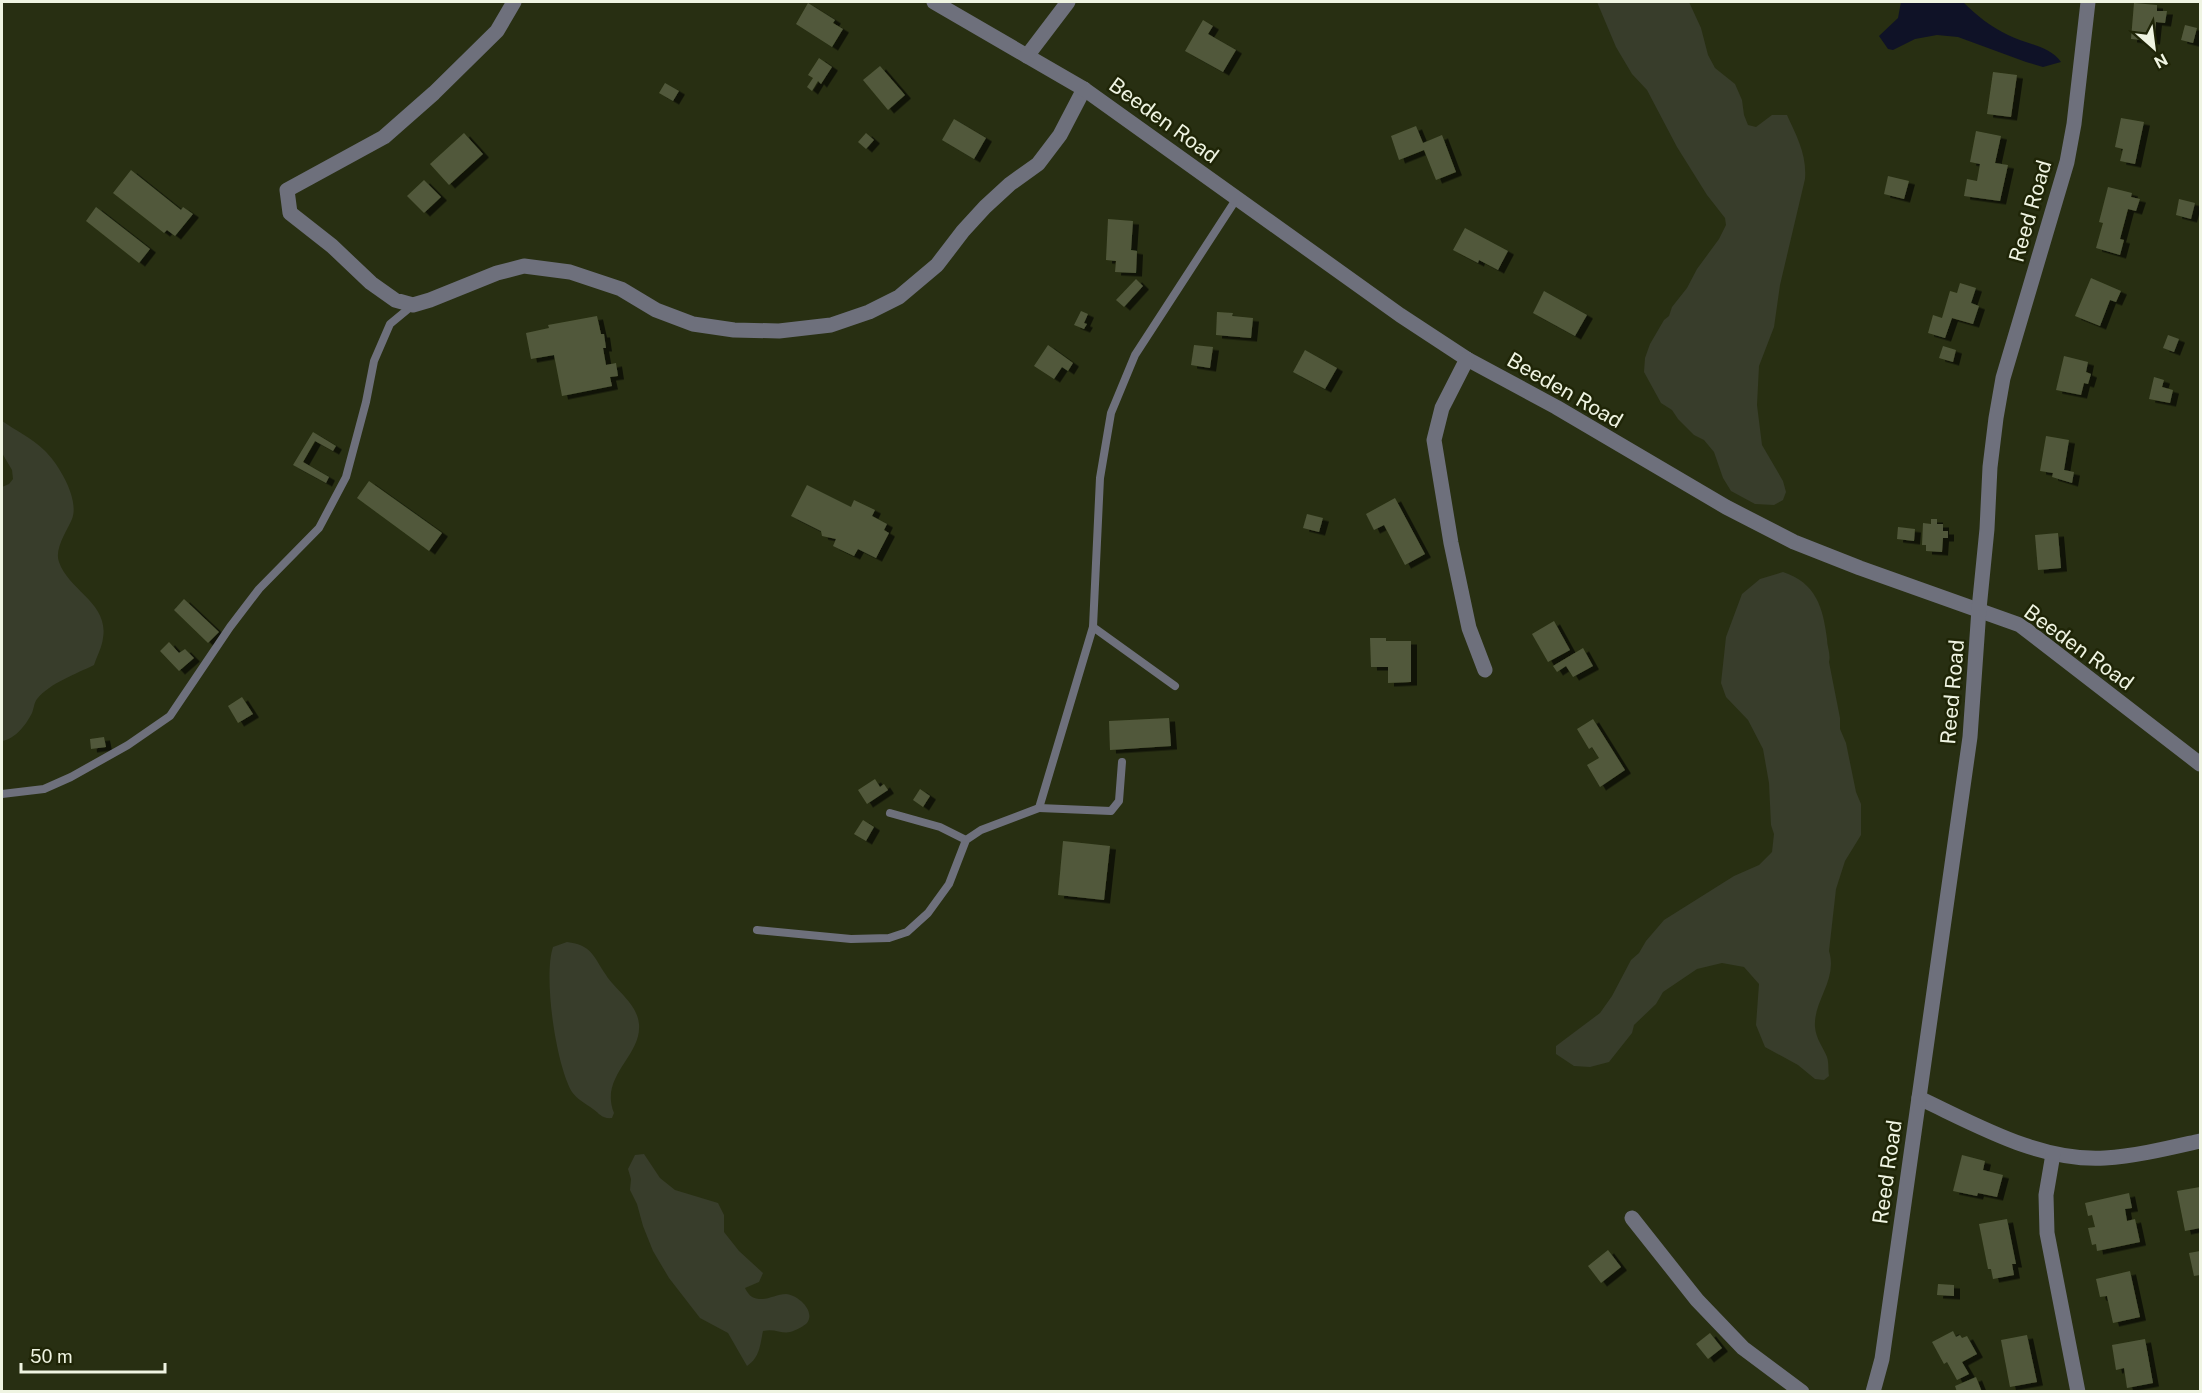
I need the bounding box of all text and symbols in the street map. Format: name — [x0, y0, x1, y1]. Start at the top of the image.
north arrow — [2124, 18, 2184, 78]
text: N — [2151, 49, 2171, 72]
street label: Beeden Road — [1104, 72, 1224, 168]
street label: Reed Road — [2004, 157, 2056, 265]
street label: Beeden Road — [1503, 347, 1627, 433]
street label: Beeden Road — [2019, 599, 2139, 695]
street label: Reed Road — [1935, 639, 1969, 745]
street label: Reed Road — [1867, 1118, 1907, 1226]
scale bar — [21, 1336, 165, 1374]
text: 50 m — [30, 1346, 73, 1367]

